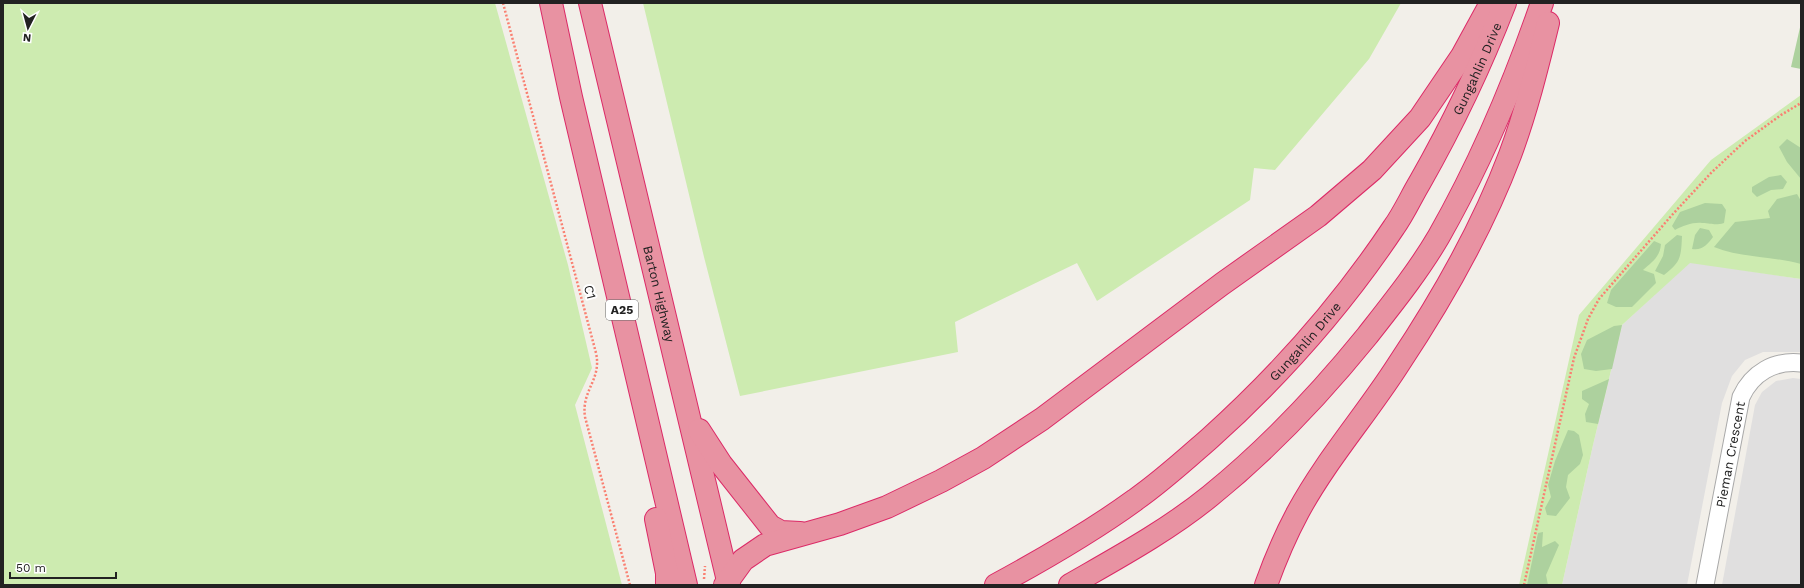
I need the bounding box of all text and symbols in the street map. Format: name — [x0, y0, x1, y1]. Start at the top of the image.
north arrow — [8, 8, 48, 48]
street label: Gungahlin Drive — [1449, 20, 1504, 117]
text: N — [22, 31, 32, 44]
street label: Barton Highway — [641, 244, 678, 344]
street label: C1 — [581, 283, 599, 301]
street label: Gungahlin Drive — [1266, 299, 1344, 384]
road number: A25 — [606, 300, 638, 320]
street label: Pieman Crescent — [1713, 399, 1748, 509]
scale bar — [10, 554, 116, 580]
text: 50 m — [16, 561, 46, 575]

